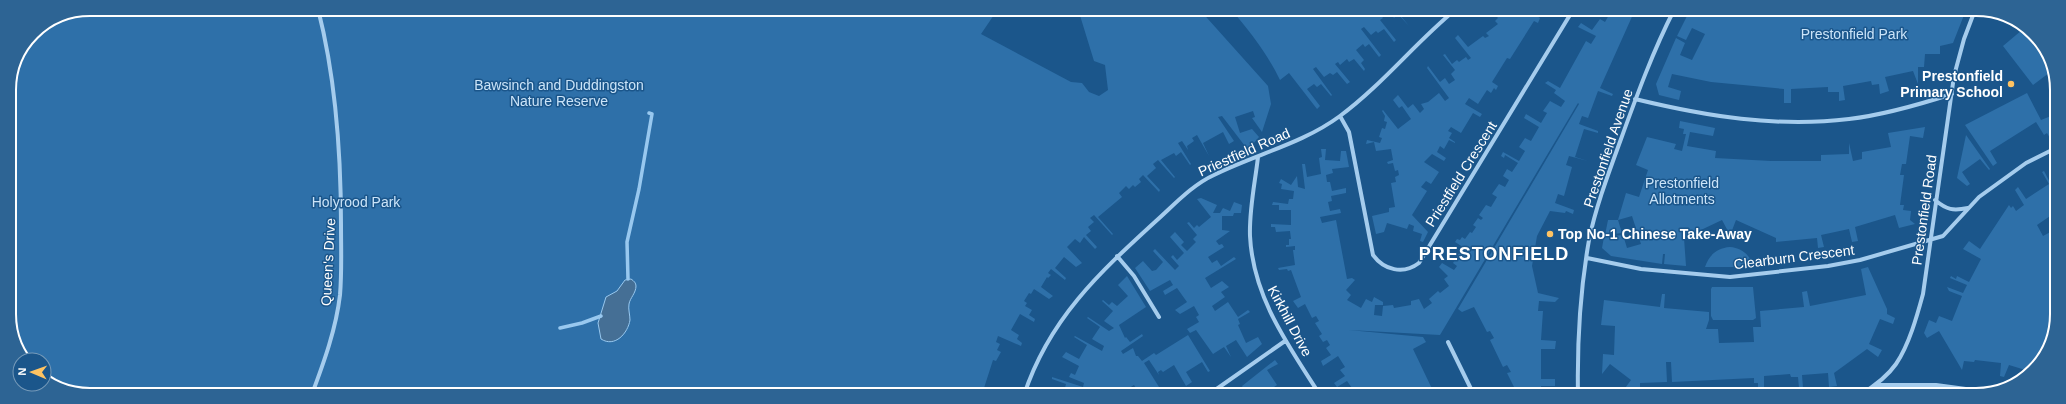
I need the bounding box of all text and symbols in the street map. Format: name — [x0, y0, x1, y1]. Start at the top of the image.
park label: Prestonfield Park — [1801, 26, 1908, 42]
place label: Prestonfield Primary School — [1900, 68, 2003, 100]
park label: Bawsinch and Duddingston Nature Reserve — [474, 77, 644, 109]
marker: Prestonfield Primary School — [2006, 79, 2016, 89]
street label: Prestonfield Avenue — [1580, 86, 1636, 209]
street label: Priestfield Crescent — [1422, 118, 1500, 230]
street label: Priestfield Road — [1196, 125, 1292, 179]
street label: Prestonfield Road — [1908, 154, 1940, 266]
park label: Prestonfield Allotments — [1645, 175, 1719, 207]
park label: Holyrood Park — [312, 194, 401, 210]
street label: Queen's Drive — [318, 217, 338, 306]
place label: Top No-1 Chinese Take-Away — [1558, 226, 1752, 242]
marker: Top No-1 Chinese Take-Away — [1545, 229, 1555, 239]
street label: Clearburn Crescent — [1733, 242, 1855, 272]
district label: PRESTONFIELD — [1419, 244, 1569, 264]
street label: Kirkhill Drive — [1265, 283, 1315, 359]
north arrow — [12, 352, 52, 392]
text: N — [16, 367, 28, 376]

